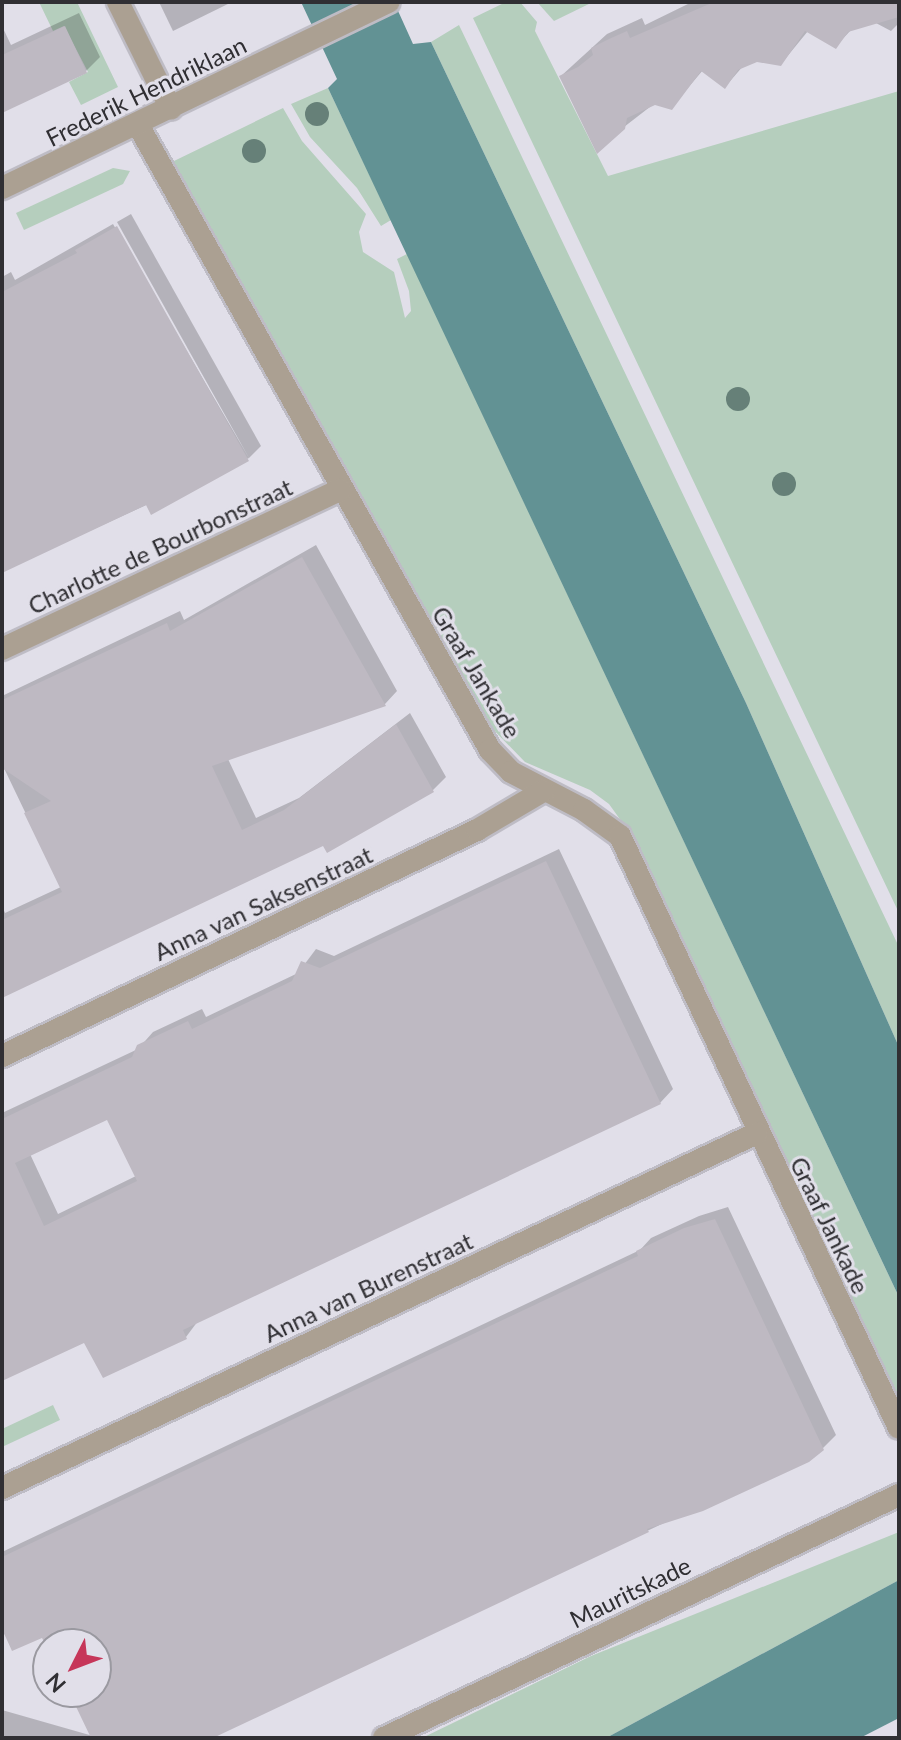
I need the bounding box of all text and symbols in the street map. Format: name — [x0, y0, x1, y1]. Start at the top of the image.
street label: Frederik Hendriklaan — [41, 30, 251, 152]
street label: Charlotte de Bourbonstraat — [23, 472, 297, 620]
street label: Graaf Jankade — [426, 601, 528, 743]
street label: Anna van Saksenstraat — [149, 840, 377, 966]
street label: Graaf Jankade — [784, 1152, 876, 1298]
street label: Anna van Burenstraat — [259, 1226, 477, 1348]
street label: Mauritskade — [565, 1550, 695, 1634]
north arrow — [32, 1628, 112, 1708]
text: N — [40, 1668, 71, 1698]

